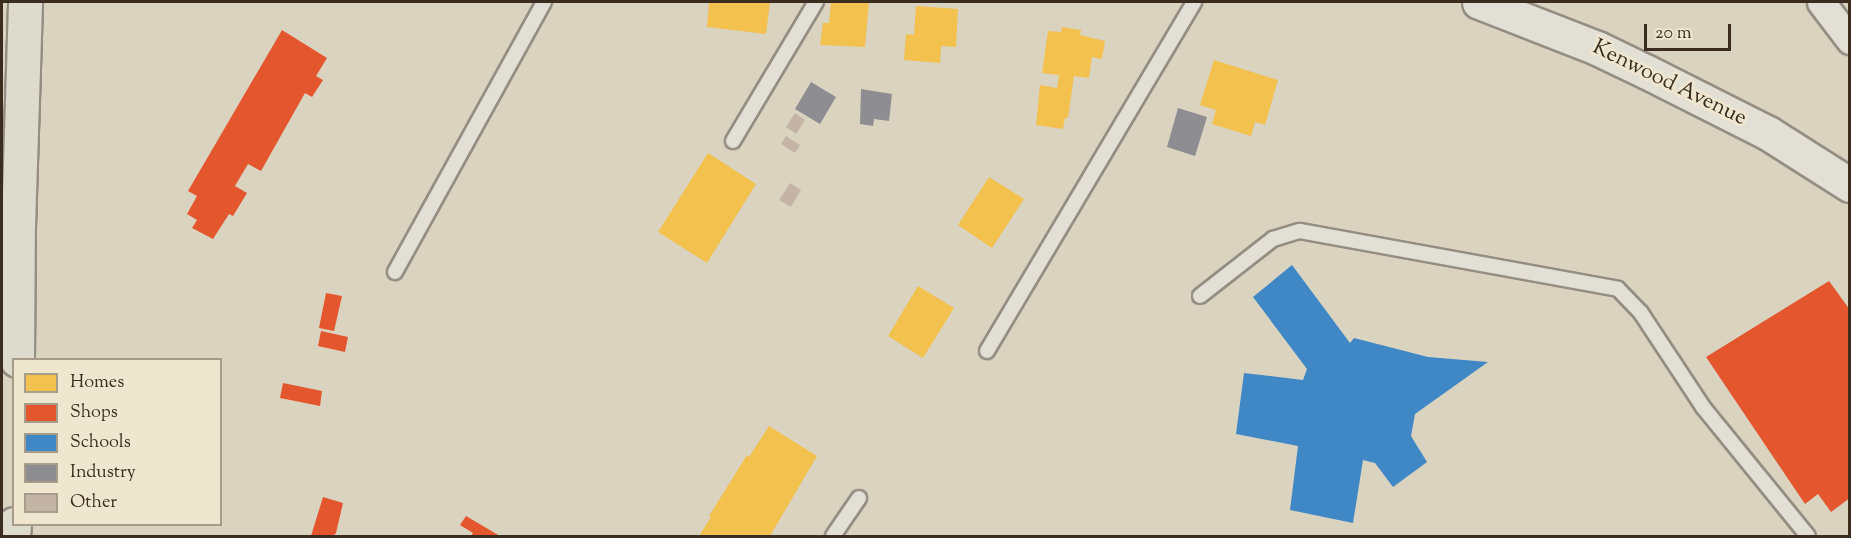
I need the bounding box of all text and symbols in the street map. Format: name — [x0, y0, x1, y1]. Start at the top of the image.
scale bar — [1647, 12, 1734, 50]
text: 20 m — [1655, 21, 1692, 47]
street label: Kenwood Avenue — [1588, 35, 1750, 133]
legend — [12, 358, 222, 526]
text: Homes — [70, 370, 124, 396]
text: Shops — [70, 400, 118, 426]
text: Schools — [70, 430, 131, 456]
text: Industry — [70, 460, 136, 486]
text: Other — [70, 490, 117, 516]

